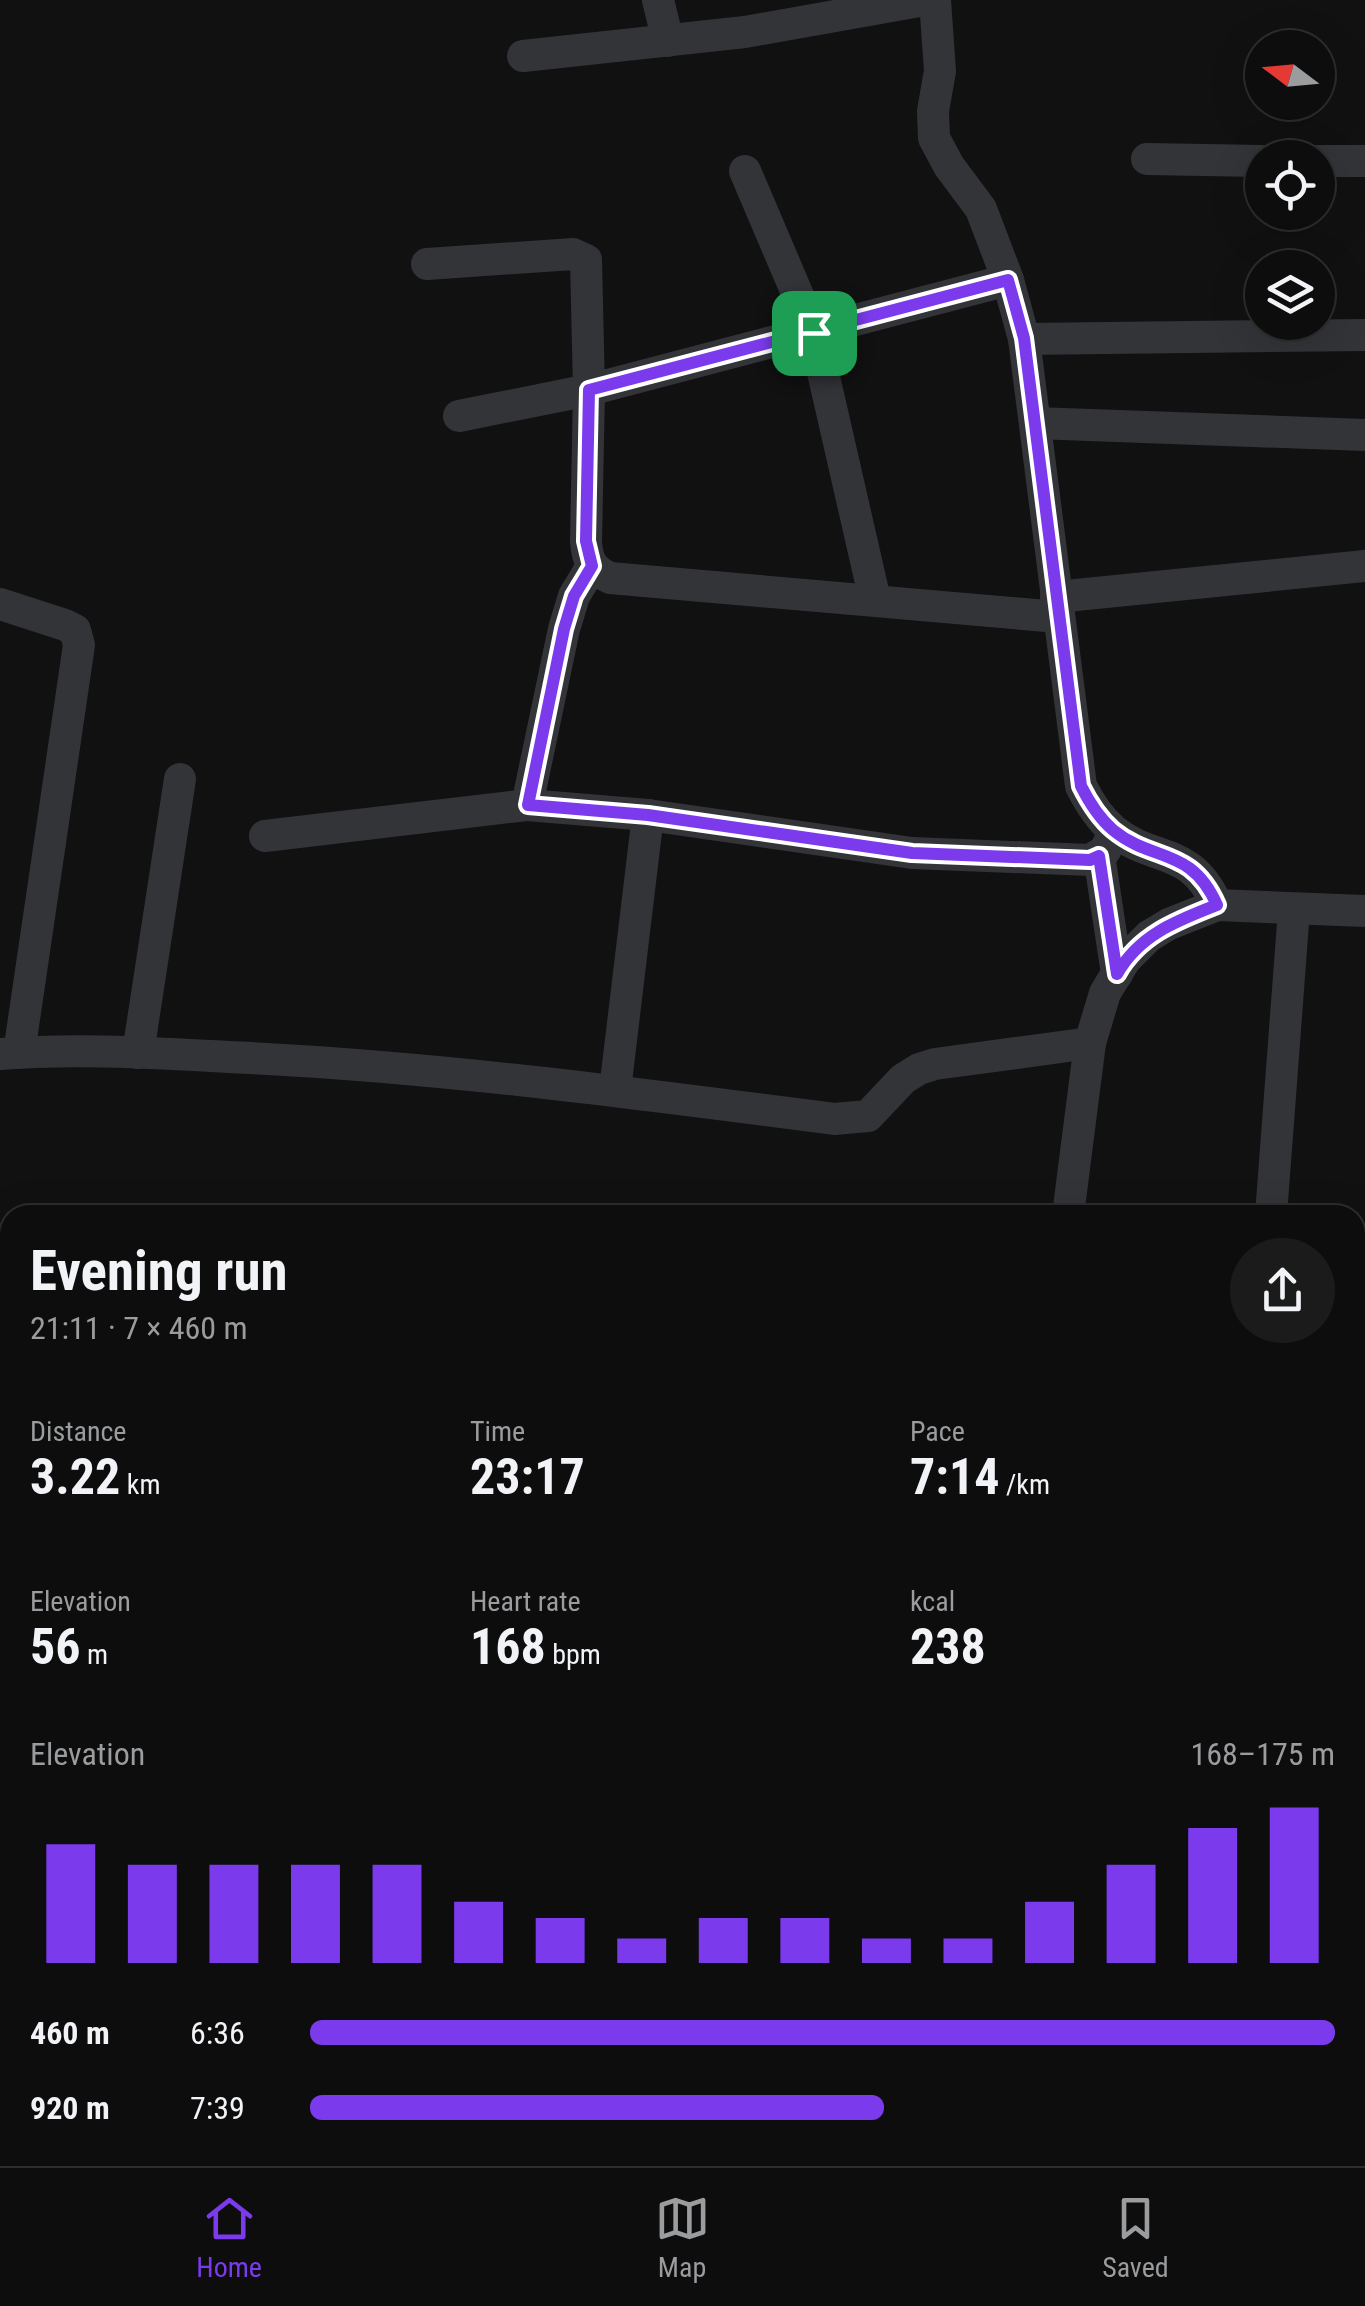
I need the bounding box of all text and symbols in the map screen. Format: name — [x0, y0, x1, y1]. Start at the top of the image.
north arrow — [1245, 30, 1335, 120]
map controls — [1245, 30, 1335, 340]
button: locate — [1245, 140, 1335, 230]
button: layers — [1245, 250, 1335, 340]
pin — [772, 291, 857, 376]
icon: arrive — [787, 306, 842, 361]
button: share — [1230, 1238, 1335, 1343]
text: Evening run — [30, 1239, 288, 1303]
text: 21:11 · 7 × 460 m — [30, 1309, 248, 1347]
text: Distance — [30, 1415, 127, 1448]
text: Time — [470, 1415, 525, 1448]
text: Pace — [910, 1415, 965, 1448]
text: 3.22 — [30, 1448, 120, 1506]
text: 23:17 — [470, 1448, 585, 1506]
text: 7:14 — [910, 1448, 999, 1506]
text: km — [120, 1468, 160, 1501]
text: /km — [999, 1468, 1050, 1501]
text: Elevation — [30, 1585, 131, 1618]
text: Heart rate — [470, 1585, 581, 1618]
text: kcal — [910, 1585, 955, 1618]
text: 56 — [30, 1618, 81, 1676]
text: 168 — [470, 1618, 546, 1676]
text: 238 — [910, 1618, 986, 1676]
text: m — [81, 1638, 108, 1671]
text: bpm — [546, 1638, 601, 1671]
text: Elevation — [30, 1735, 145, 1773]
text: 168–175 m — [1190, 1735, 1335, 1773]
text: 460 m — [30, 2014, 110, 2052]
text: 6:36 — [190, 2014, 245, 2052]
text: 920 m — [30, 2089, 110, 2127]
text: 7:39 — [190, 2089, 245, 2127]
tab: Home — [196, 2191, 262, 2284]
tab: Map — [655, 2191, 710, 2284]
tab: Saved — [1102, 2191, 1169, 2284]

